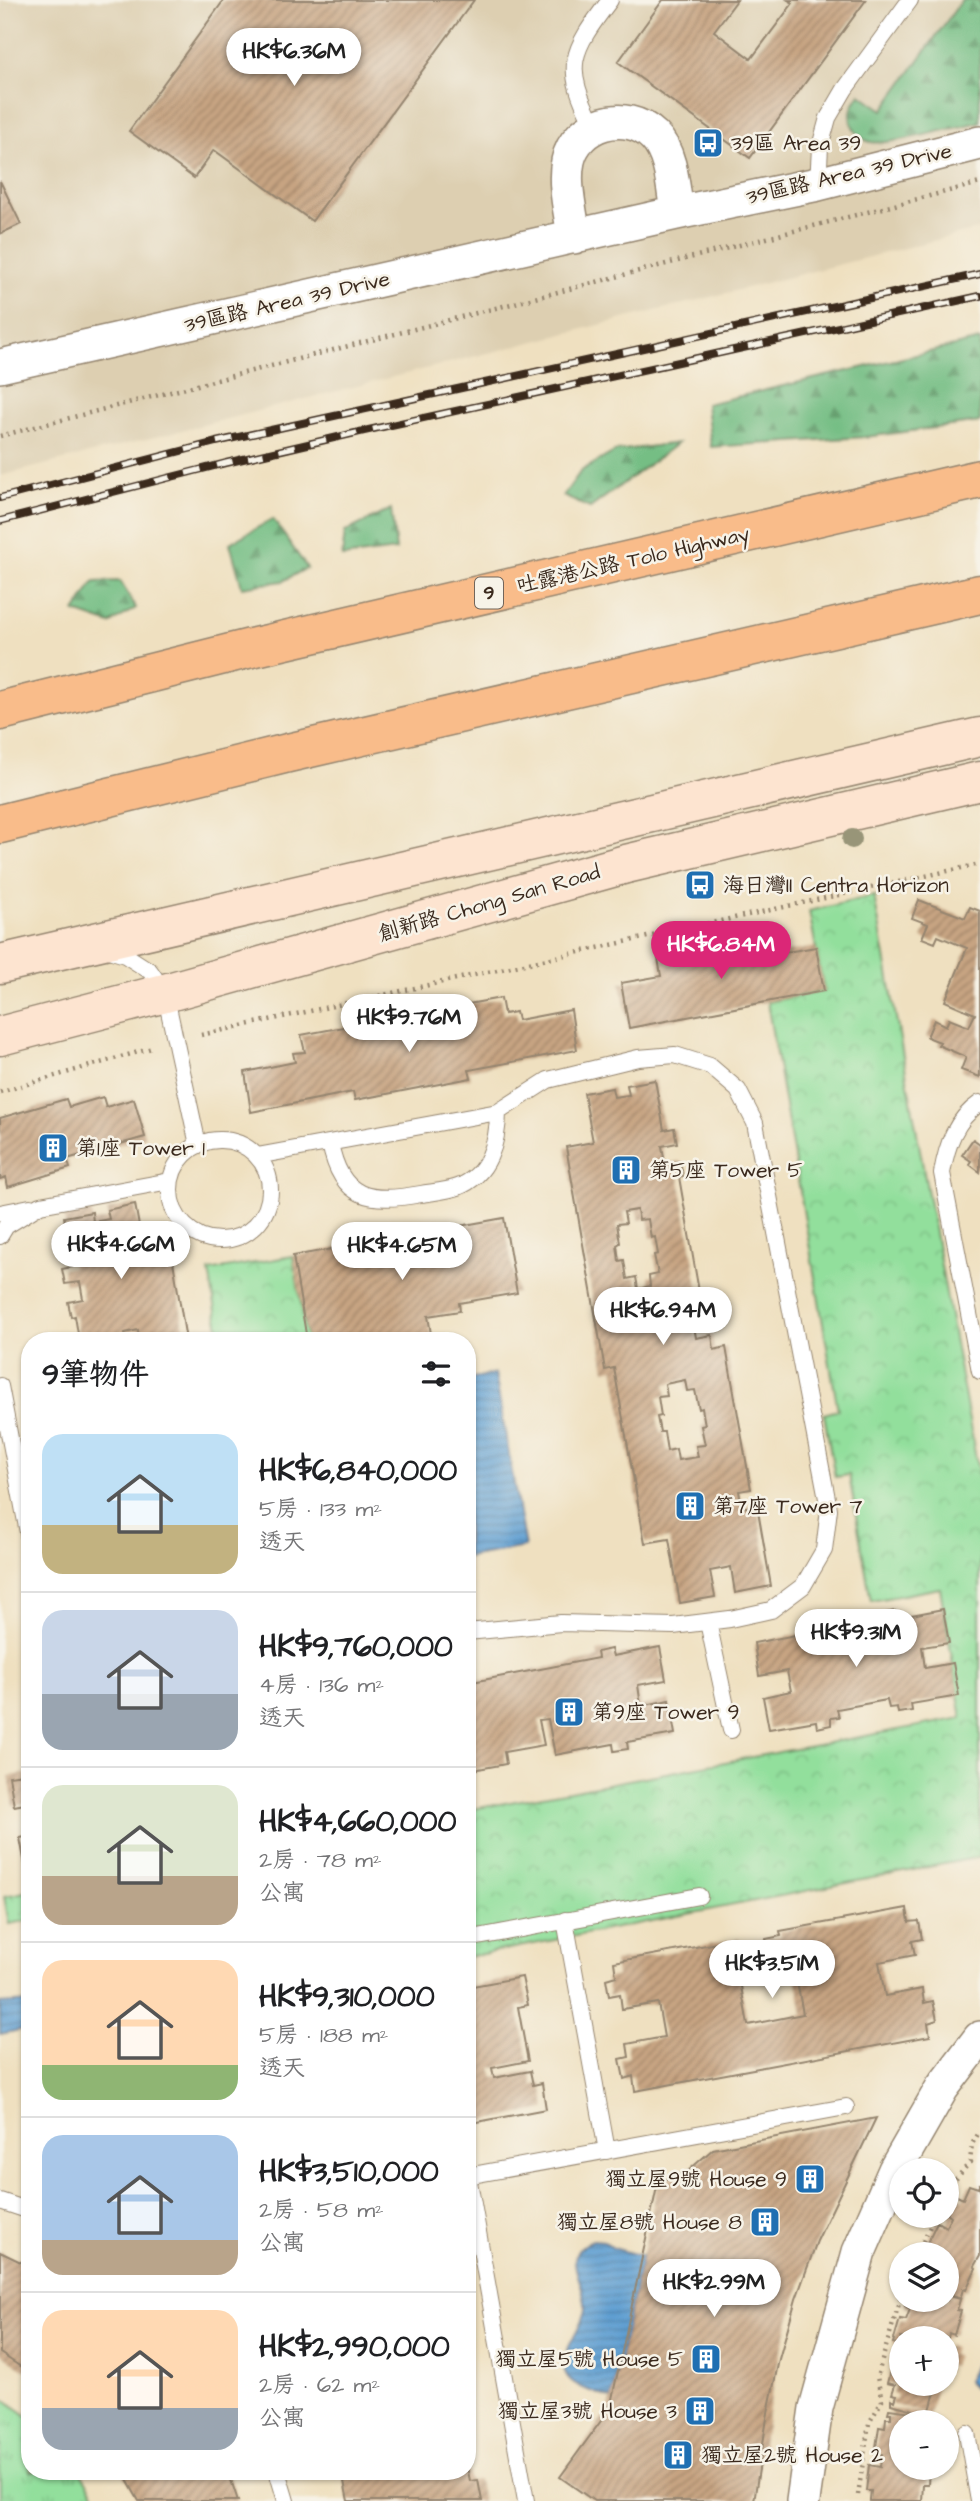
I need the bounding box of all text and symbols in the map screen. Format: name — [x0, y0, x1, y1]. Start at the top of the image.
pin: HK$6.36M — [222, 28, 366, 88]
text: HK$6.36M — [242, 35, 346, 67]
bus stop icon: 39區 Area 39 — [691, 126, 725, 160]
place label: 39區 Area 39 — [731, 129, 861, 158]
street label: 39區路 Area 39 Drive — [743, 136, 955, 212]
street label: 39區路 Area 39 Drive — [181, 264, 393, 340]
street label: 吐露港公路 Tolo Highway — [514, 519, 753, 603]
road number: 9 — [475, 578, 503, 608]
street label: 創新路 Chong San Road — [375, 857, 604, 950]
bus stop icon: 海日灣II Centra Horizon — [683, 868, 717, 902]
place label: 海日灣II Centra Horizon — [723, 871, 949, 900]
pin: HK$6.84M — [649, 922, 793, 981]
text: HK$6.84M — [667, 928, 775, 960]
pin: HK$9.76M — [337, 995, 481, 1054]
text: HK$9.76M — [357, 1001, 461, 1033]
building icon: 第1座 Tower 1 — [36, 1131, 70, 1165]
place label: 第1座 Tower 1 — [76, 1134, 205, 1163]
building icon: 第5座 Tower 5 — [609, 1153, 643, 1187]
place label: 第5座 Tower 5 — [649, 1156, 803, 1185]
pin: HK$4.66M — [49, 1222, 193, 1281]
pin: HK$4.65M — [330, 1222, 474, 1282]
text: HK$4.66M — [67, 1228, 175, 1260]
text: HK$4.65M — [347, 1229, 457, 1261]
pin: HK$6.94M — [591, 1288, 735, 1347]
text: HK$6.94M — [610, 1294, 716, 1326]
text: 9筆物件 — [42, 1354, 149, 1396]
icon: filters — [417, 1355, 455, 1393]
text: HK$6,840,000 — [259, 1450, 457, 1492]
icon: home — [98, 1462, 182, 1546]
building icon: 第7座 Tower 7 — [673, 1489, 707, 1523]
place label: 第7座 Tower 7 — [713, 1492, 863, 1521]
text: 5房 · 133 m² — [259, 1493, 382, 1525]
text: 透天 — [259, 1526, 305, 1558]
pin: HK$9.31M — [784, 1610, 928, 1669]
text: HK$9.31M — [811, 1616, 901, 1648]
text: HK$9,760,000 — [259, 1626, 453, 1668]
icon: home — [98, 1638, 182, 1722]
text: 4房 · 136 m² — [259, 1669, 384, 1701]
building icon: 第9座 Tower 9 — [552, 1695, 586, 1729]
place label: 第9座 Tower 9 — [592, 1698, 740, 1727]
text: 透天 — [259, 1702, 305, 1734]
text: HK$4,660,000 — [259, 1801, 456, 1843]
icon: home — [98, 1813, 182, 1897]
text: 2房 · 78 m² — [259, 1844, 382, 1876]
text: 公寓 — [259, 1877, 305, 1909]
pin: HK$3.51M — [700, 1940, 844, 2000]
text: HK$3.51M — [725, 1947, 819, 1979]
text: HK$9,310,000 — [259, 1976, 435, 2018]
icon: home — [98, 1988, 182, 2072]
text: 5房 · 188 m² — [259, 2019, 388, 2051]
text: 透天 — [259, 2052, 305, 2084]
text: HK$3,510,000 — [259, 2151, 439, 2193]
map controls — [889, 2158, 959, 2480]
button: locate — [889, 2158, 959, 2228]
building icon: 獨立屋9號 House 9 — [793, 2162, 827, 2196]
icon: home — [98, 2163, 182, 2247]
place label: 獨立屋9號 House 9 — [605, 2165, 787, 2194]
text: 2房 · 58 m² — [259, 2194, 384, 2226]
building icon: 獨立屋8號 House 8 — [748, 2205, 782, 2239]
place label: 獨立屋8號 House 8 — [557, 2208, 742, 2237]
text: 公寓 — [259, 2227, 305, 2259]
button: layers — [889, 2242, 959, 2312]
pin: HK$2.99M — [642, 2260, 786, 2319]
text: HK$2.99M — [663, 2266, 765, 2298]
text: HK$2,990,000 — [259, 2326, 450, 2368]
button: + — [889, 2326, 959, 2396]
icon: home — [98, 2338, 182, 2422]
building icon: 獨立屋5號 House 5 — [689, 2342, 723, 2376]
place label: 獨立屋5號 House 5 — [495, 2345, 683, 2374]
text: 2房 · 62 m² — [259, 2369, 380, 2401]
building icon: 獨立屋3號 House 3 — [683, 2394, 717, 2428]
place label: 獨立屋3號 House 3 — [498, 2397, 677, 2426]
text: 公寓 — [259, 2402, 305, 2434]
button: − — [889, 2410, 959, 2480]
building icon: 獨立屋2號 House 2 — [661, 2438, 695, 2472]
place label: 獨立屋2號 House 2 — [701, 2441, 883, 2470]

